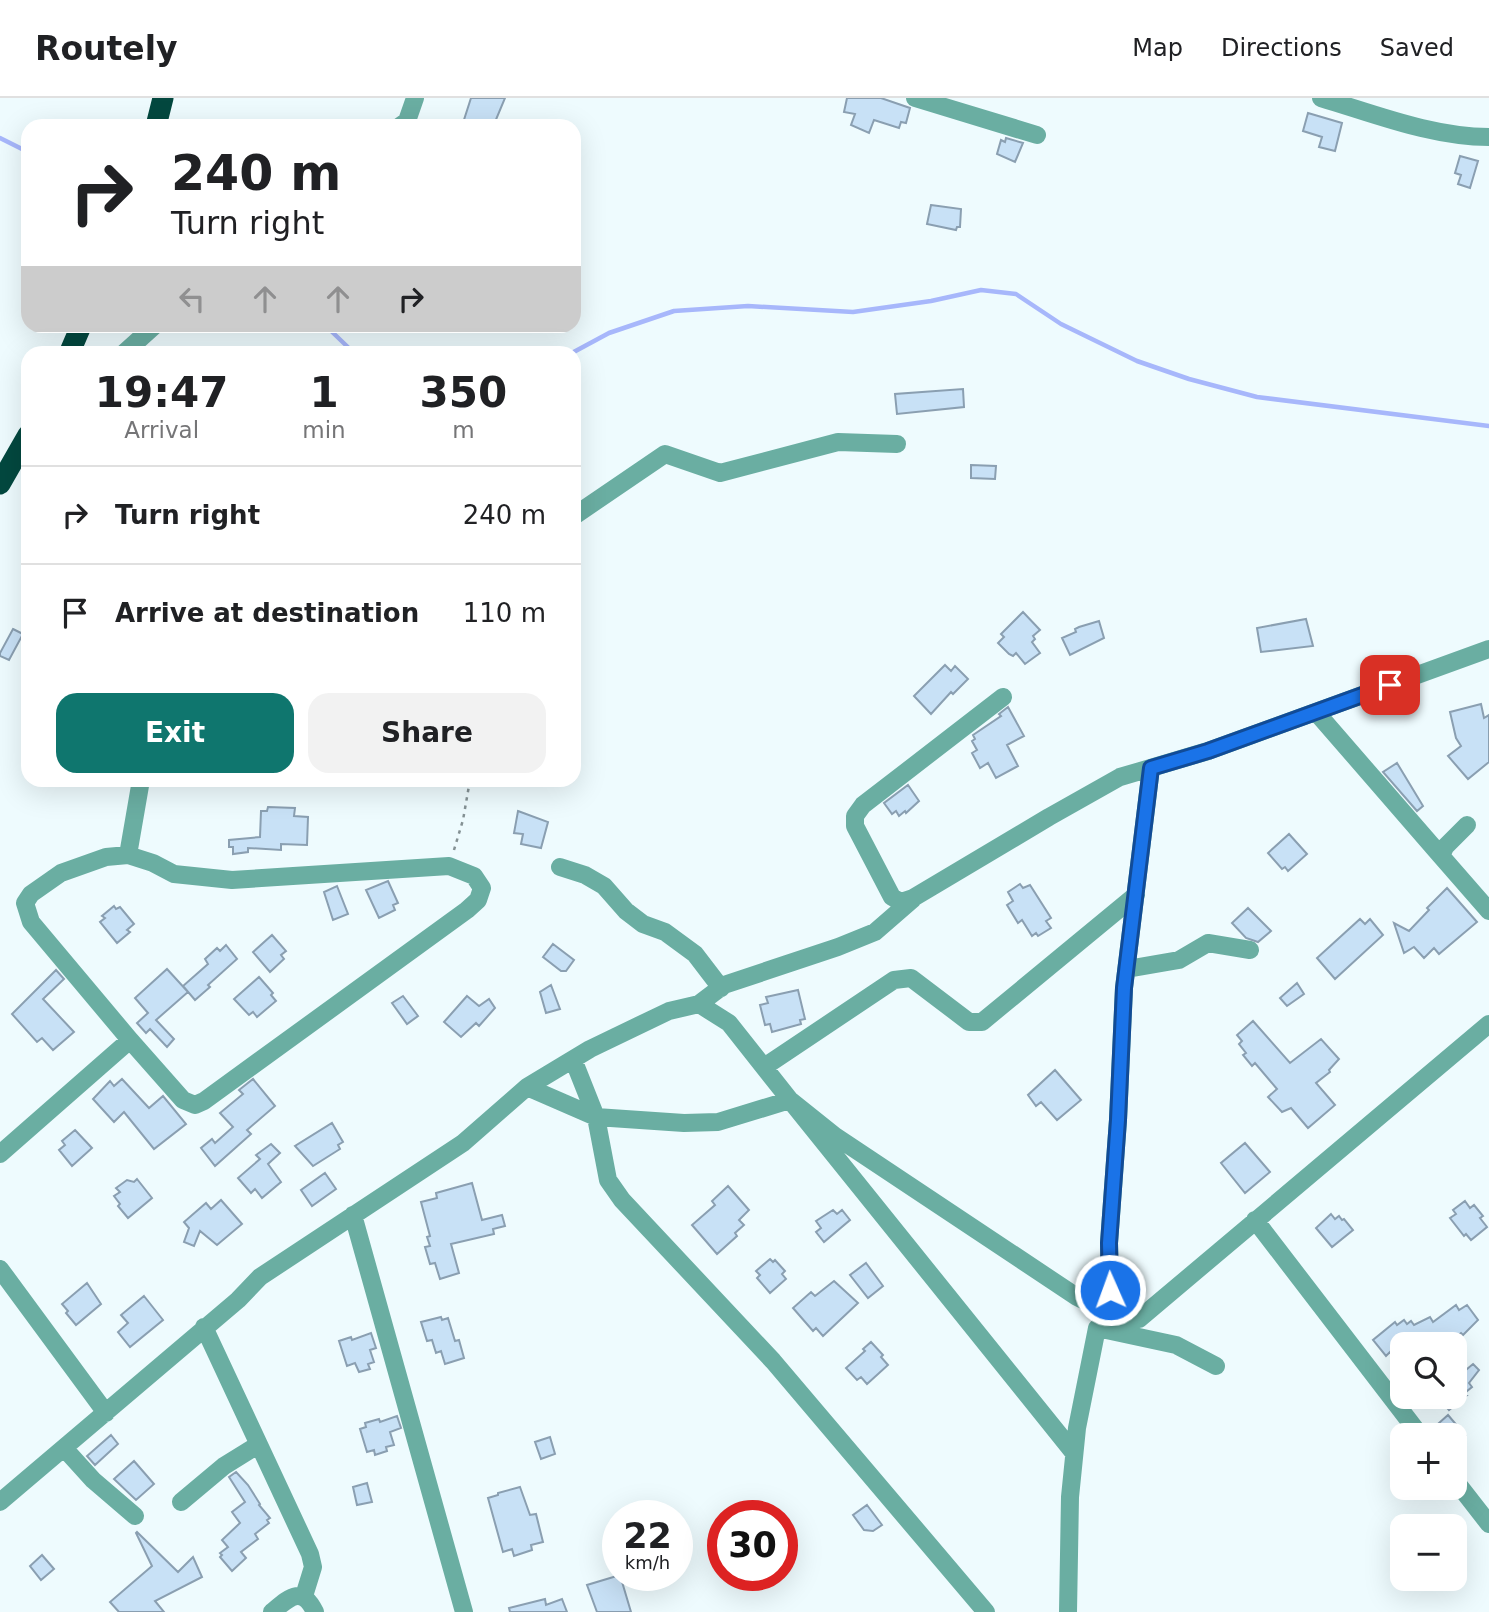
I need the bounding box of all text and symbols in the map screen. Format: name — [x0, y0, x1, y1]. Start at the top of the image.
text: Routely — [35, 29, 178, 68]
text: Map — [1132, 34, 1183, 62]
text: Directions — [1221, 34, 1342, 62]
text: Saved — [1380, 34, 1454, 62]
text: 240 m — [171, 145, 341, 202]
icon: right — [56, 147, 147, 238]
text: Turn right — [171, 204, 324, 242]
icon: left — [173, 280, 211, 318]
icon: ahead — [246, 280, 284, 318]
icon: ahead — [319, 280, 357, 318]
icon: right — [392, 280, 430, 318]
text: 19:47 — [95, 368, 229, 417]
text: 1 — [309, 368, 339, 417]
text: 350 — [420, 368, 507, 417]
text: Arrival — [124, 417, 199, 443]
text: min — [302, 417, 346, 443]
text: m — [452, 417, 475, 443]
icon: right — [56, 496, 94, 534]
text: Turn right — [115, 500, 260, 530]
text: 240 m — [463, 500, 546, 530]
icon: arrive — [56, 594, 94, 632]
text: Arrive at destination — [115, 598, 419, 628]
text: 110 m — [463, 598, 546, 628]
pin — [1360, 655, 1420, 715]
icon: arrive — [1371, 666, 1409, 704]
button: Exit — [56, 693, 294, 773]
button: Share — [308, 693, 546, 773]
position arrow — [1073, 1253, 1147, 1327]
map controls — [1390, 1332, 1467, 1591]
button: search — [1390, 1332, 1467, 1409]
button: + — [1390, 1423, 1467, 1500]
speed limit sign: 30 — [707, 1500, 798, 1591]
button: − — [1390, 1514, 1467, 1591]
text: 22 — [623, 1516, 672, 1556]
text: km/h — [625, 1552, 670, 1573]

